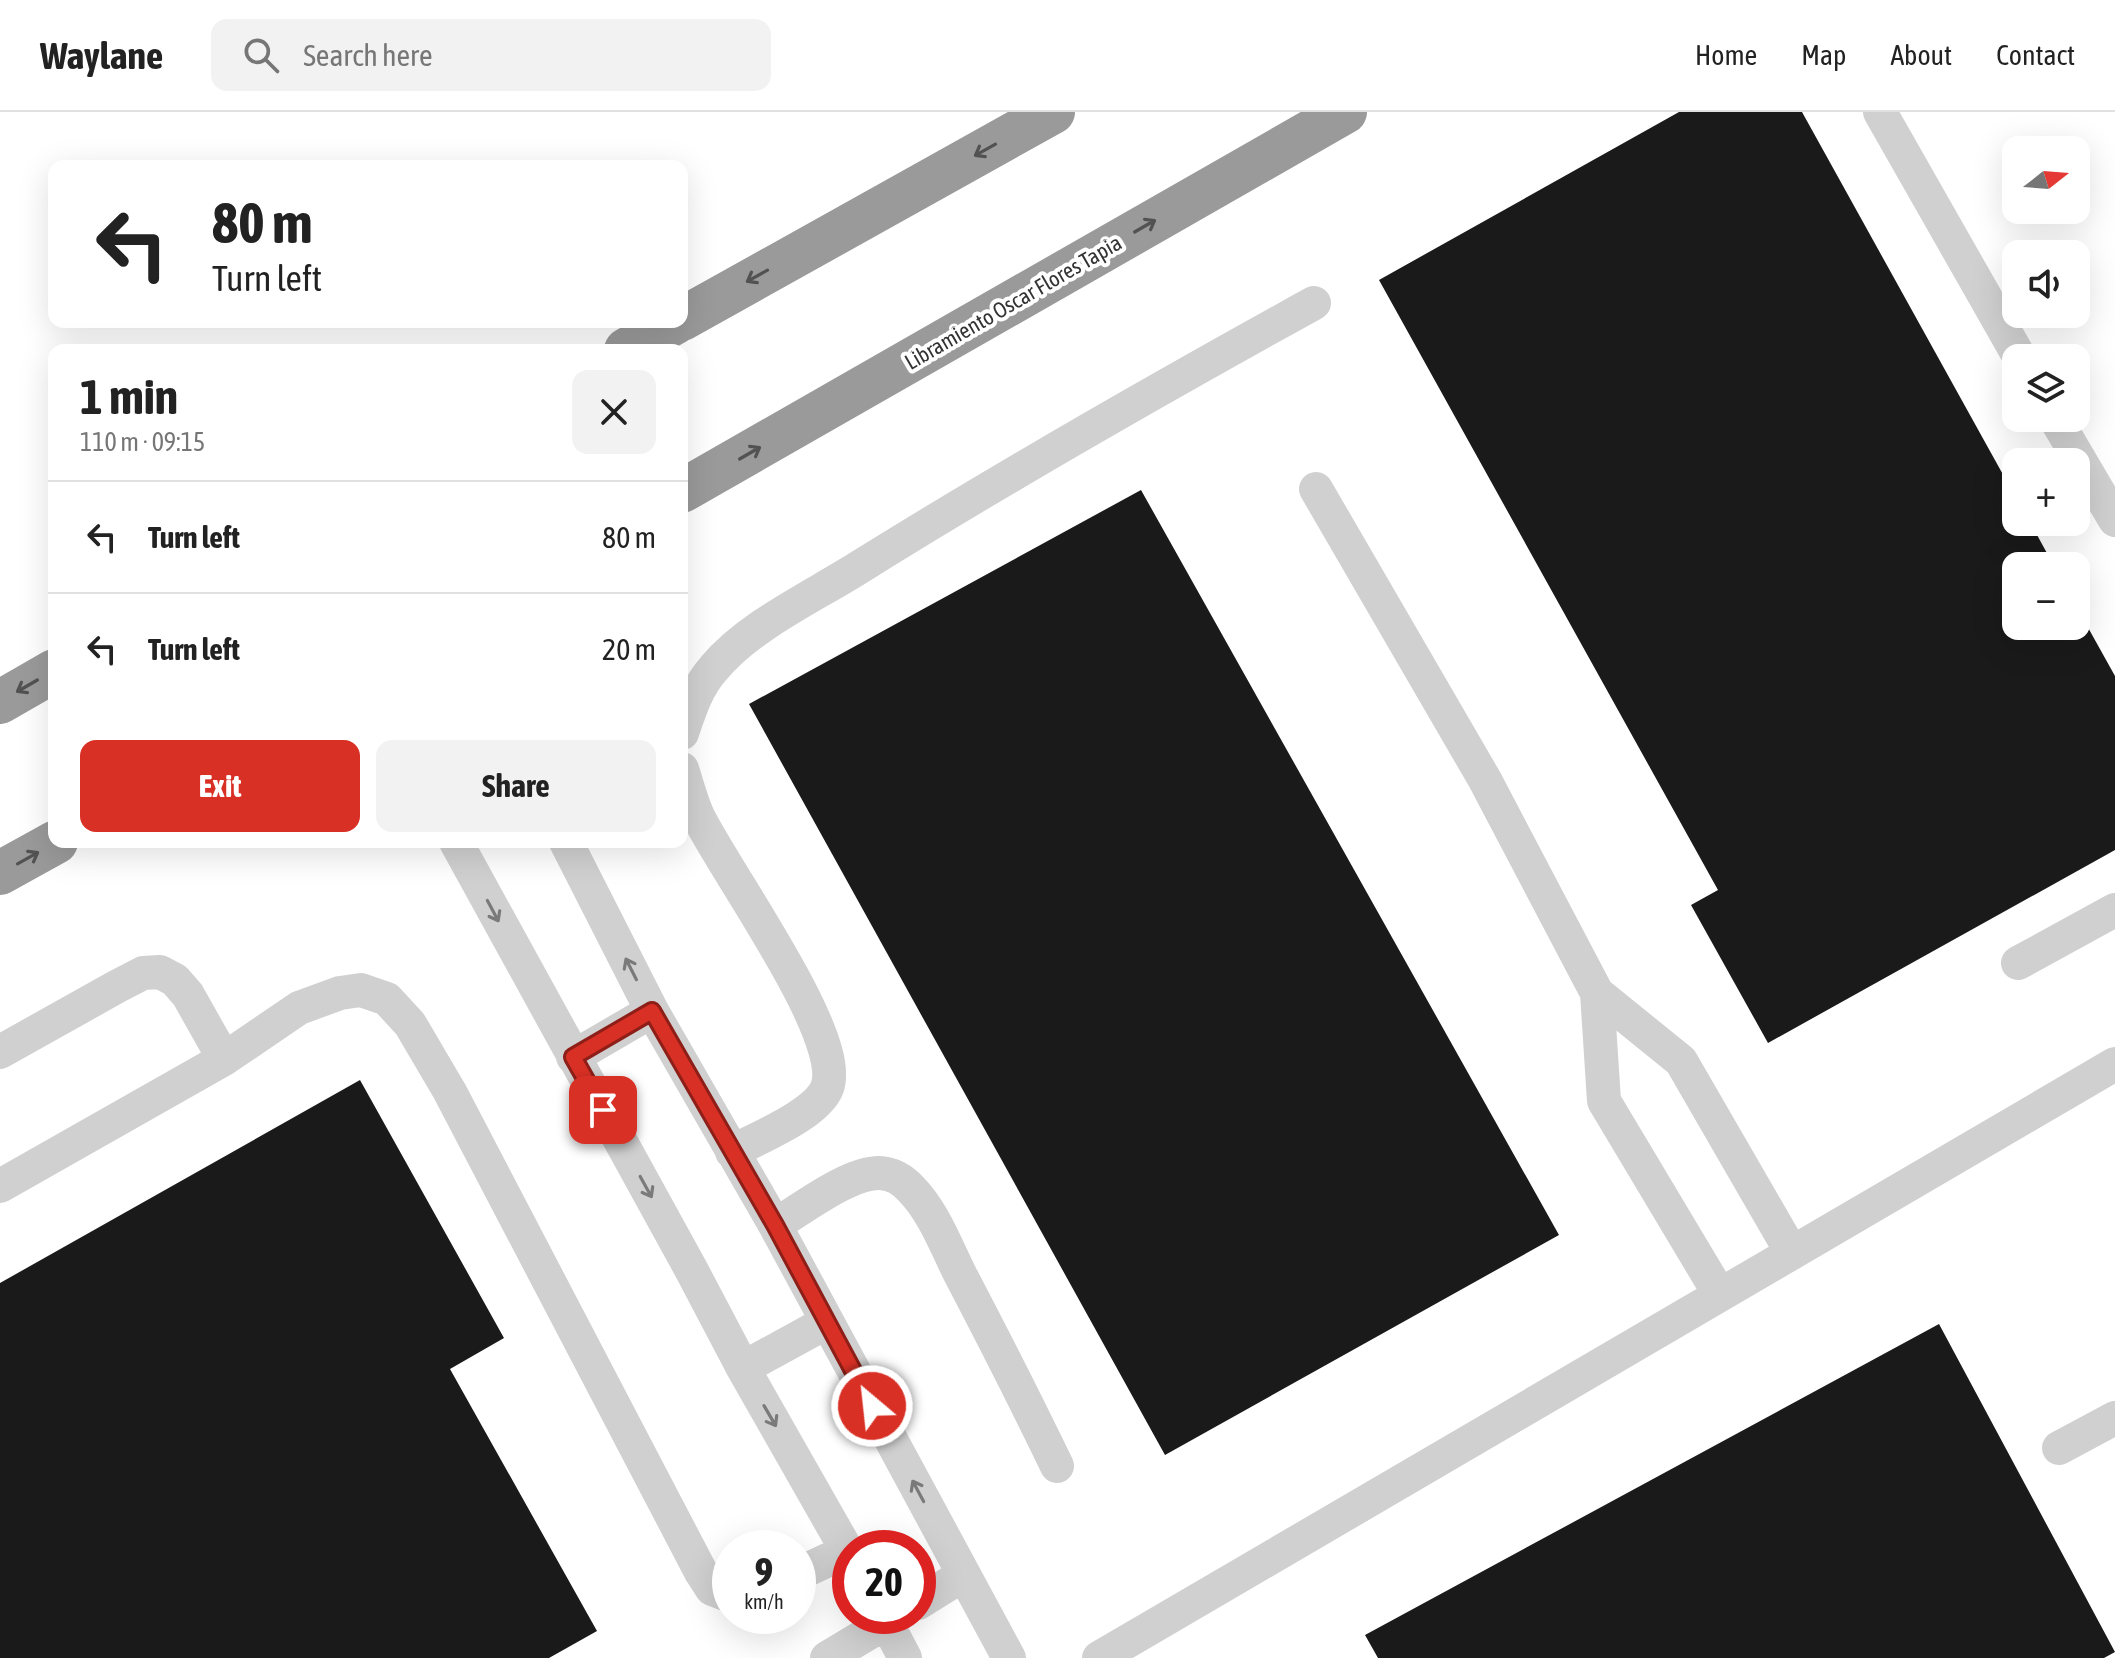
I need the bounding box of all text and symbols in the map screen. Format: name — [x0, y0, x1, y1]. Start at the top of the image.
search box — [211, 19, 771, 91]
icon: search — [239, 33, 283, 77]
text: Waylane — [40, 34, 163, 77]
text: Search here — [303, 38, 433, 72]
text: Home — [1695, 39, 1757, 71]
text: Map — [1801, 39, 1846, 71]
text: About — [1890, 39, 1952, 71]
text: Contact — [1996, 39, 2075, 71]
north arrow — [2002, 136, 2090, 224]
map controls — [2002, 136, 2090, 640]
one-way arrow — [973, 143, 997, 158]
text: 80 m — [212, 191, 313, 255]
icon: left — [80, 192, 184, 296]
one-way arrow — [1133, 218, 1157, 233]
street label: Libramiento Oscar Flores Tapia — [900, 229, 1126, 375]
button: sound — [2002, 240, 2090, 328]
text: Turn left — [212, 257, 322, 299]
one-way arrow — [746, 269, 770, 285]
button: layers — [2002, 344, 2090, 432]
text: 1 min — [80, 369, 178, 424]
button: close — [572, 370, 656, 454]
text: 110 m · 09:15 — [80, 427, 205, 457]
one-way arrow — [738, 445, 761, 461]
button: + — [2002, 448, 2090, 536]
icon: left — [80, 515, 124, 559]
text: Turn left — [148, 520, 240, 554]
text: 80 m — [602, 520, 656, 554]
button: − — [2002, 552, 2090, 640]
icon: left — [80, 627, 124, 671]
text: Turn left — [148, 632, 240, 666]
text: 20 m — [602, 632, 656, 666]
one-way arrow — [16, 678, 39, 694]
button: Exit — [80, 740, 360, 832]
button: Share — [376, 740, 656, 832]
one-way arrow — [16, 849, 39, 865]
one-way arrow — [485, 898, 501, 922]
one-way arrow — [622, 958, 638, 982]
pin — [569, 1076, 637, 1144]
icon: arrive — [581, 1088, 625, 1132]
one-way arrow — [638, 1175, 654, 1198]
position arrow — [830, 1364, 914, 1448]
one-way arrow — [763, 1403, 778, 1427]
one-way arrow — [910, 1480, 926, 1504]
speed limit sign: 20 — [832, 1530, 936, 1634]
text: 9 — [755, 1549, 773, 1594]
text: km/h — [744, 1590, 784, 1613]

